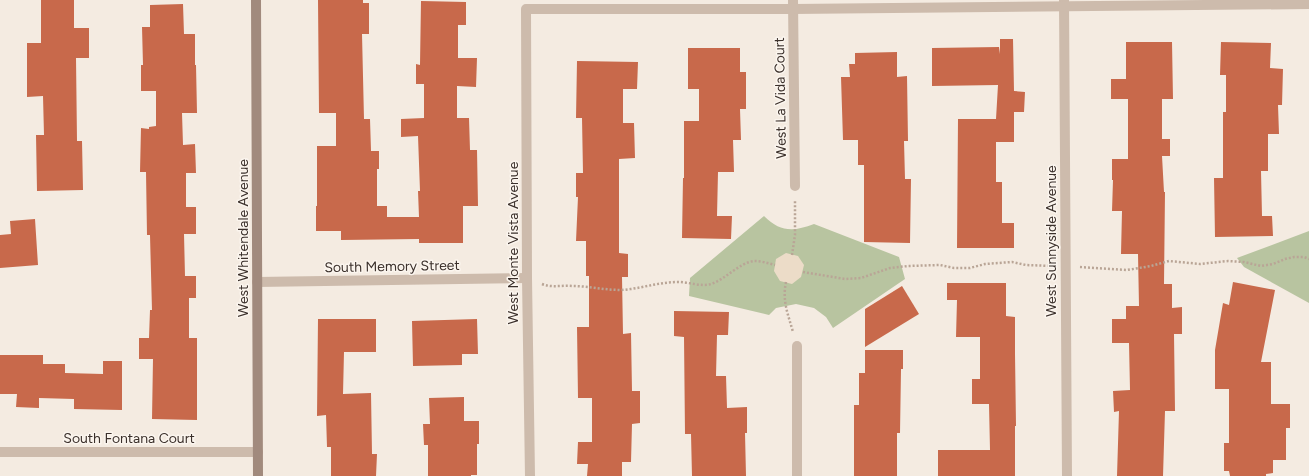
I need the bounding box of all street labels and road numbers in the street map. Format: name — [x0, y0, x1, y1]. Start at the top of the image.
street label: West La Vida Court — [771, 37, 790, 159]
street label: West Whitendale Avenue — [235, 159, 252, 317]
street label: West Monte Vista Avenue — [505, 161, 522, 324]
street label: West Sunnyside Avenue — [1043, 165, 1060, 317]
street label: South Memory Street — [324, 257, 460, 276]
street label: South Fontana Court — [63, 430, 195, 447]

